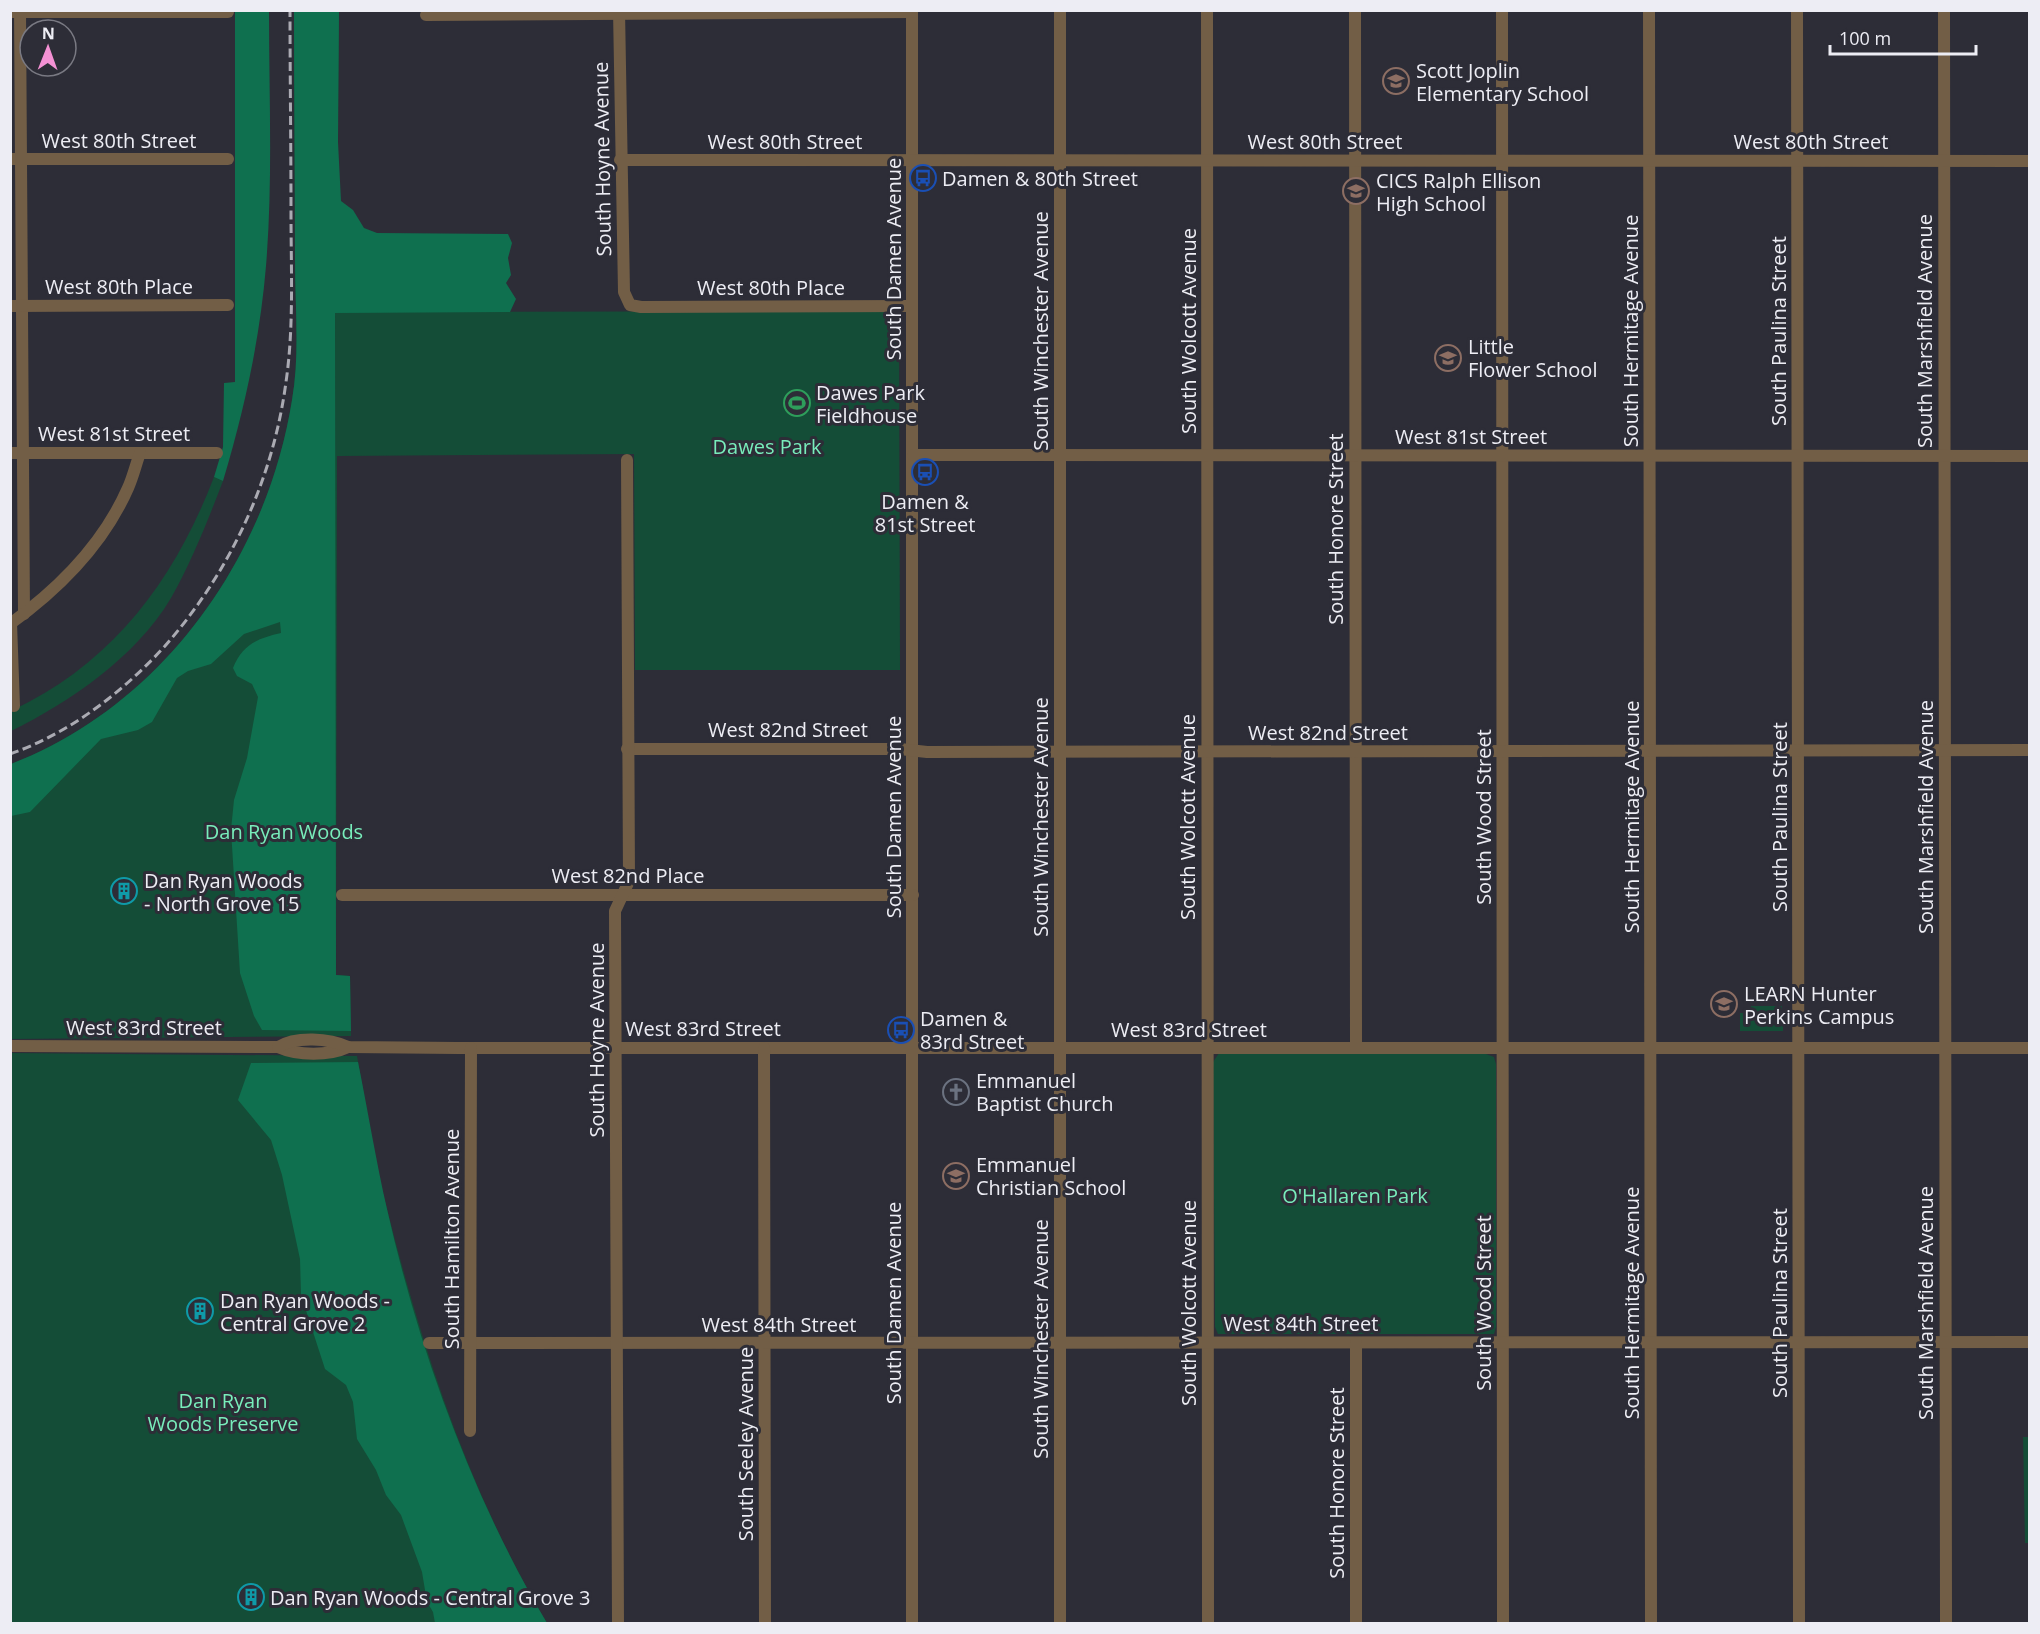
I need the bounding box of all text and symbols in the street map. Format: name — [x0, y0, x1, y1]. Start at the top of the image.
north arrow — [18, 18, 78, 78]
scale bar — [1830, 18, 1976, 56]
text: N — [42, 22, 55, 44]
text: 100 m — [1839, 26, 1891, 50]
place label: Scott Joplin Elementary School — [1416, 57, 1589, 107]
street label: South Hoyne Avenue — [587, 61, 617, 257]
school or university icon: Scott Joplin Elementary School — [1381, 66, 1411, 96]
street label: West 80th Street — [42, 127, 196, 154]
street label: West 80th Street — [708, 128, 862, 155]
street label: West 80th Street — [1248, 128, 1402, 155]
street label: West 80th Street — [1734, 128, 1888, 155]
street label: South Damen Avenue — [880, 158, 907, 360]
bus stop icon: Damen & 80th Street — [908, 163, 938, 193]
place label: Damen & 80th Street — [942, 165, 1138, 192]
place label: CICS Ralph Ellison High School — [1376, 167, 1541, 217]
school or university icon: CICS Ralph Ellison High School — [1341, 176, 1371, 206]
street label: South Winchester Avenue — [1027, 211, 1054, 451]
street label: South Marshfield Avenue — [1911, 214, 1938, 448]
street label: South Hermitage Avenue — [1617, 215, 1644, 447]
street label: South Wolcott Avenue — [1175, 228, 1202, 434]
street label: South Paulina Street — [1765, 236, 1792, 426]
street label: West 80th Place — [45, 273, 193, 300]
street label: West 80th Place — [697, 274, 845, 301]
place label: Little Flower School — [1468, 333, 1597, 383]
school or university icon: Little Flower School — [1433, 343, 1463, 373]
place label: Dawes Park Fieldhouse — [816, 379, 925, 429]
sports icon: Dawes Park Fieldhouse — [782, 388, 812, 418]
street label: West 81st Street — [38, 420, 190, 447]
street label: West 81st Street — [1395, 423, 1547, 450]
park label: Dawes Park — [713, 433, 822, 460]
street label: South Honore Street — [1322, 433, 1349, 625]
bus stop icon: Damen & 81st Street — [910, 457, 940, 487]
place label: Damen & 81st Street — [875, 488, 975, 538]
street label: South Winchester Avenue — [1027, 697, 1054, 937]
street label: South Marshfield Avenue — [1912, 700, 1939, 934]
street label: South Hermitage Avenue — [1618, 701, 1645, 933]
street label: South Wolcott Avenue — [1174, 714, 1201, 920]
street label: West 82nd Street — [708, 716, 868, 743]
street label: South Damen Avenue — [880, 716, 907, 918]
street label: West 82nd Street — [1248, 719, 1408, 746]
street label: South Paulina Street — [1766, 722, 1793, 912]
street label: South Wood Street — [1470, 729, 1497, 905]
park label: Dan Ryan Woods — [205, 818, 363, 845]
street label: West 82nd Place — [551, 862, 705, 889]
place label: Dan Ryan Woods - North Grove 15 — [144, 867, 302, 917]
building icon: Dan Ryan Woods - North Grove 15 — [109, 876, 139, 906]
street label: South Hoyne Avenue — [583, 943, 610, 1137]
place label: LEARN Hunter Perkins Campus — [1744, 980, 1894, 1030]
school or university icon: LEARN Hunter Perkins Campus — [1709, 989, 1739, 1019]
place label: Damen & 83rd Street — [920, 1005, 1024, 1055]
street label: West 83rd Street — [66, 1014, 222, 1041]
street label: West 83rd Street — [625, 1015, 781, 1042]
bus stop icon: Damen & 83rd Street — [886, 1015, 916, 1045]
street label: West 83rd Street — [1111, 1016, 1267, 1043]
place label: Emmanuel Baptist Church — [976, 1067, 1113, 1117]
church icon: Emmanuel Baptist Church — [941, 1077, 971, 1107]
street label: South Hamilton Avenue — [438, 1129, 465, 1349]
place label: Emmanuel Christian School — [976, 1151, 1126, 1201]
school or university icon: Emmanuel Christian School — [941, 1161, 971, 1191]
park label: O'Hallaren Park — [1282, 1182, 1428, 1209]
street label: South Marshfield Avenue — [1912, 1186, 1939, 1420]
street label: South Hermitage Avenue — [1618, 1187, 1645, 1419]
street label: South Wolcott Avenue — [1175, 1200, 1202, 1406]
street label: South Damen Avenue — [880, 1202, 907, 1404]
street label: South Paulina Street — [1766, 1208, 1793, 1398]
street label: South Wood Street — [1470, 1215, 1497, 1391]
street label: South Winchester Avenue — [1027, 1219, 1054, 1459]
place label: Dan Ryan Woods - Central Grove 2 — [220, 1287, 390, 1337]
building icon: Dan Ryan Woods - Central Grove 2 — [185, 1296, 215, 1326]
street label: West 84th Street — [1224, 1310, 1378, 1337]
street label: West 84th Street — [702, 1311, 856, 1338]
street label: South Seeley Avenue — [732, 1347, 759, 1541]
park label: Dan Ryan Woods Preserve — [147, 1387, 299, 1437]
street label: South Honore Street — [1323, 1387, 1350, 1579]
building icon: Dan Ryan Woods - Central Grove 3 — [236, 1582, 266, 1612]
place label: Dan Ryan Woods - Central Grove 3 — [270, 1584, 591, 1611]

